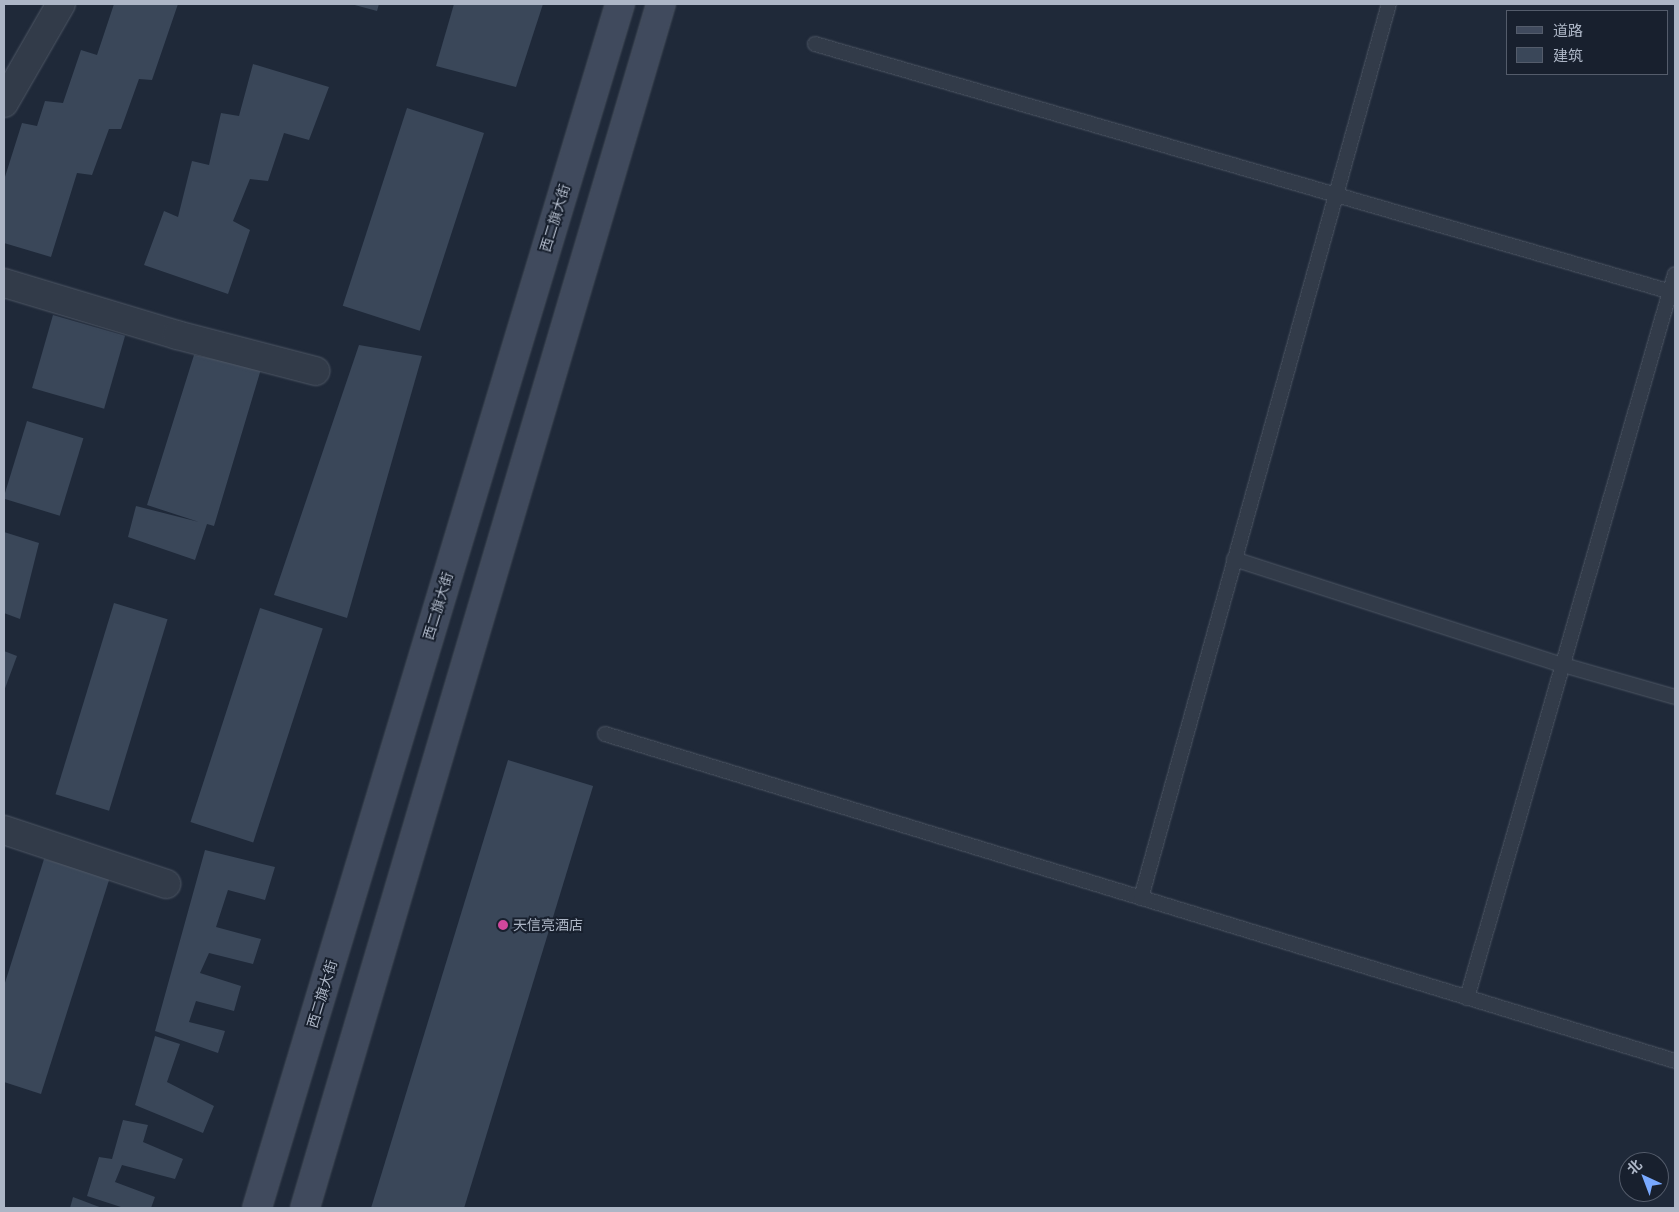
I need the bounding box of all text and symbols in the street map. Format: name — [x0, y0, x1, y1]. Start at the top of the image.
legend — [1506, 10, 1669, 75]
text: 道路 — [1553, 21, 1583, 40]
text: 建筑 — [1553, 46, 1583, 65]
street label: 西二旗大街 — [537, 182, 573, 254]
street label: 西二旗大街 — [420, 570, 456, 642]
place label: 天信亮酒店 — [513, 917, 583, 933]
marker: 天信亮酒店 — [497, 919, 509, 931]
street label: 西二旗大街 — [304, 958, 340, 1030]
north arrow — [1619, 1152, 1669, 1202]
text: 北 — [1623, 1155, 1646, 1178]

